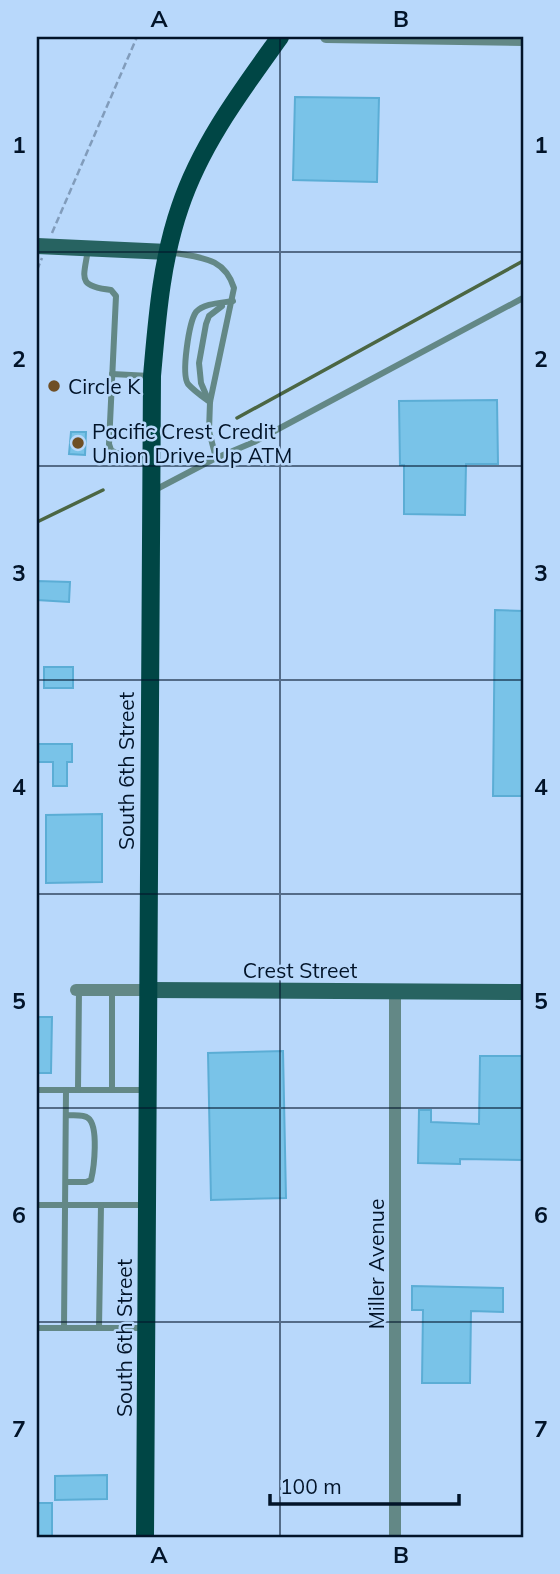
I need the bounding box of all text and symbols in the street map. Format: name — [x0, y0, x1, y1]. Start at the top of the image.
text: A — [150, 4, 168, 33]
text: B — [393, 4, 409, 33]
text: 1 — [12, 130, 26, 159]
text: 1 — [534, 130, 548, 159]
text: 2 — [12, 344, 26, 373]
text: 2 — [534, 344, 548, 373]
place label: Circle K — [68, 373, 141, 399]
marker: Circle K — [46, 378, 62, 394]
place label: Pacific Crest Credit Union Drive-Up ATM — [92, 418, 292, 468]
marker: Pacific Crest Credit Union Drive-Up ATM — [70, 435, 86, 451]
text: 3 — [12, 558, 26, 587]
text: 3 — [534, 558, 548, 587]
street label: South 6th Street — [113, 692, 139, 850]
text: 4 — [12, 772, 26, 801]
text: 4 — [534, 772, 548, 801]
street label: Crest Street — [243, 957, 357, 983]
text: 5 — [12, 986, 26, 1015]
text: 5 — [534, 986, 548, 1015]
street label: Miller Avenue — [363, 1199, 389, 1329]
text: 6 — [12, 1200, 26, 1229]
text: 6 — [534, 1200, 548, 1229]
street label: South 6th Street — [111, 1259, 137, 1417]
text: 7 — [12, 1414, 26, 1443]
text: 7 — [534, 1414, 548, 1443]
scale bar — [270, 1462, 458, 1506]
text: 100 m — [280, 1473, 342, 1499]
text: A — [150, 1540, 168, 1569]
text: B — [393, 1540, 409, 1569]

